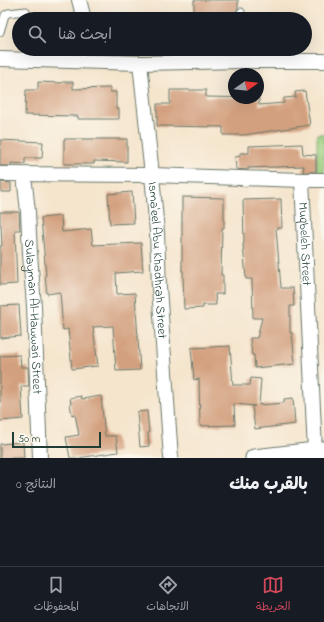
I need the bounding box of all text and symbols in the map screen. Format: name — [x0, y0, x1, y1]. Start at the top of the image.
search box — [12, 12, 312, 56]
icon: search — [26, 23, 48, 45]
text: ابحث هنا — [58, 24, 112, 46]
north arrow — [228, 68, 264, 104]
street label: Isma'eel Abu Khadhrah Street — [143, 181, 172, 340]
street label: Muqbeleh Street — [294, 202, 317, 287]
street label: Sulayman Al-Hawwari Street — [20, 239, 47, 395]
scale bar — [12, 430, 101, 449]
text: 50 m — [18, 431, 40, 447]
text: بالقرب منك — [229, 472, 308, 497]
text: النتائج: 0 — [16, 475, 56, 494]
tab: المحفوظات — [34, 574, 79, 616]
tab: الاتجاهات — [146, 574, 189, 616]
tab: الخريطة — [256, 574, 290, 616]

